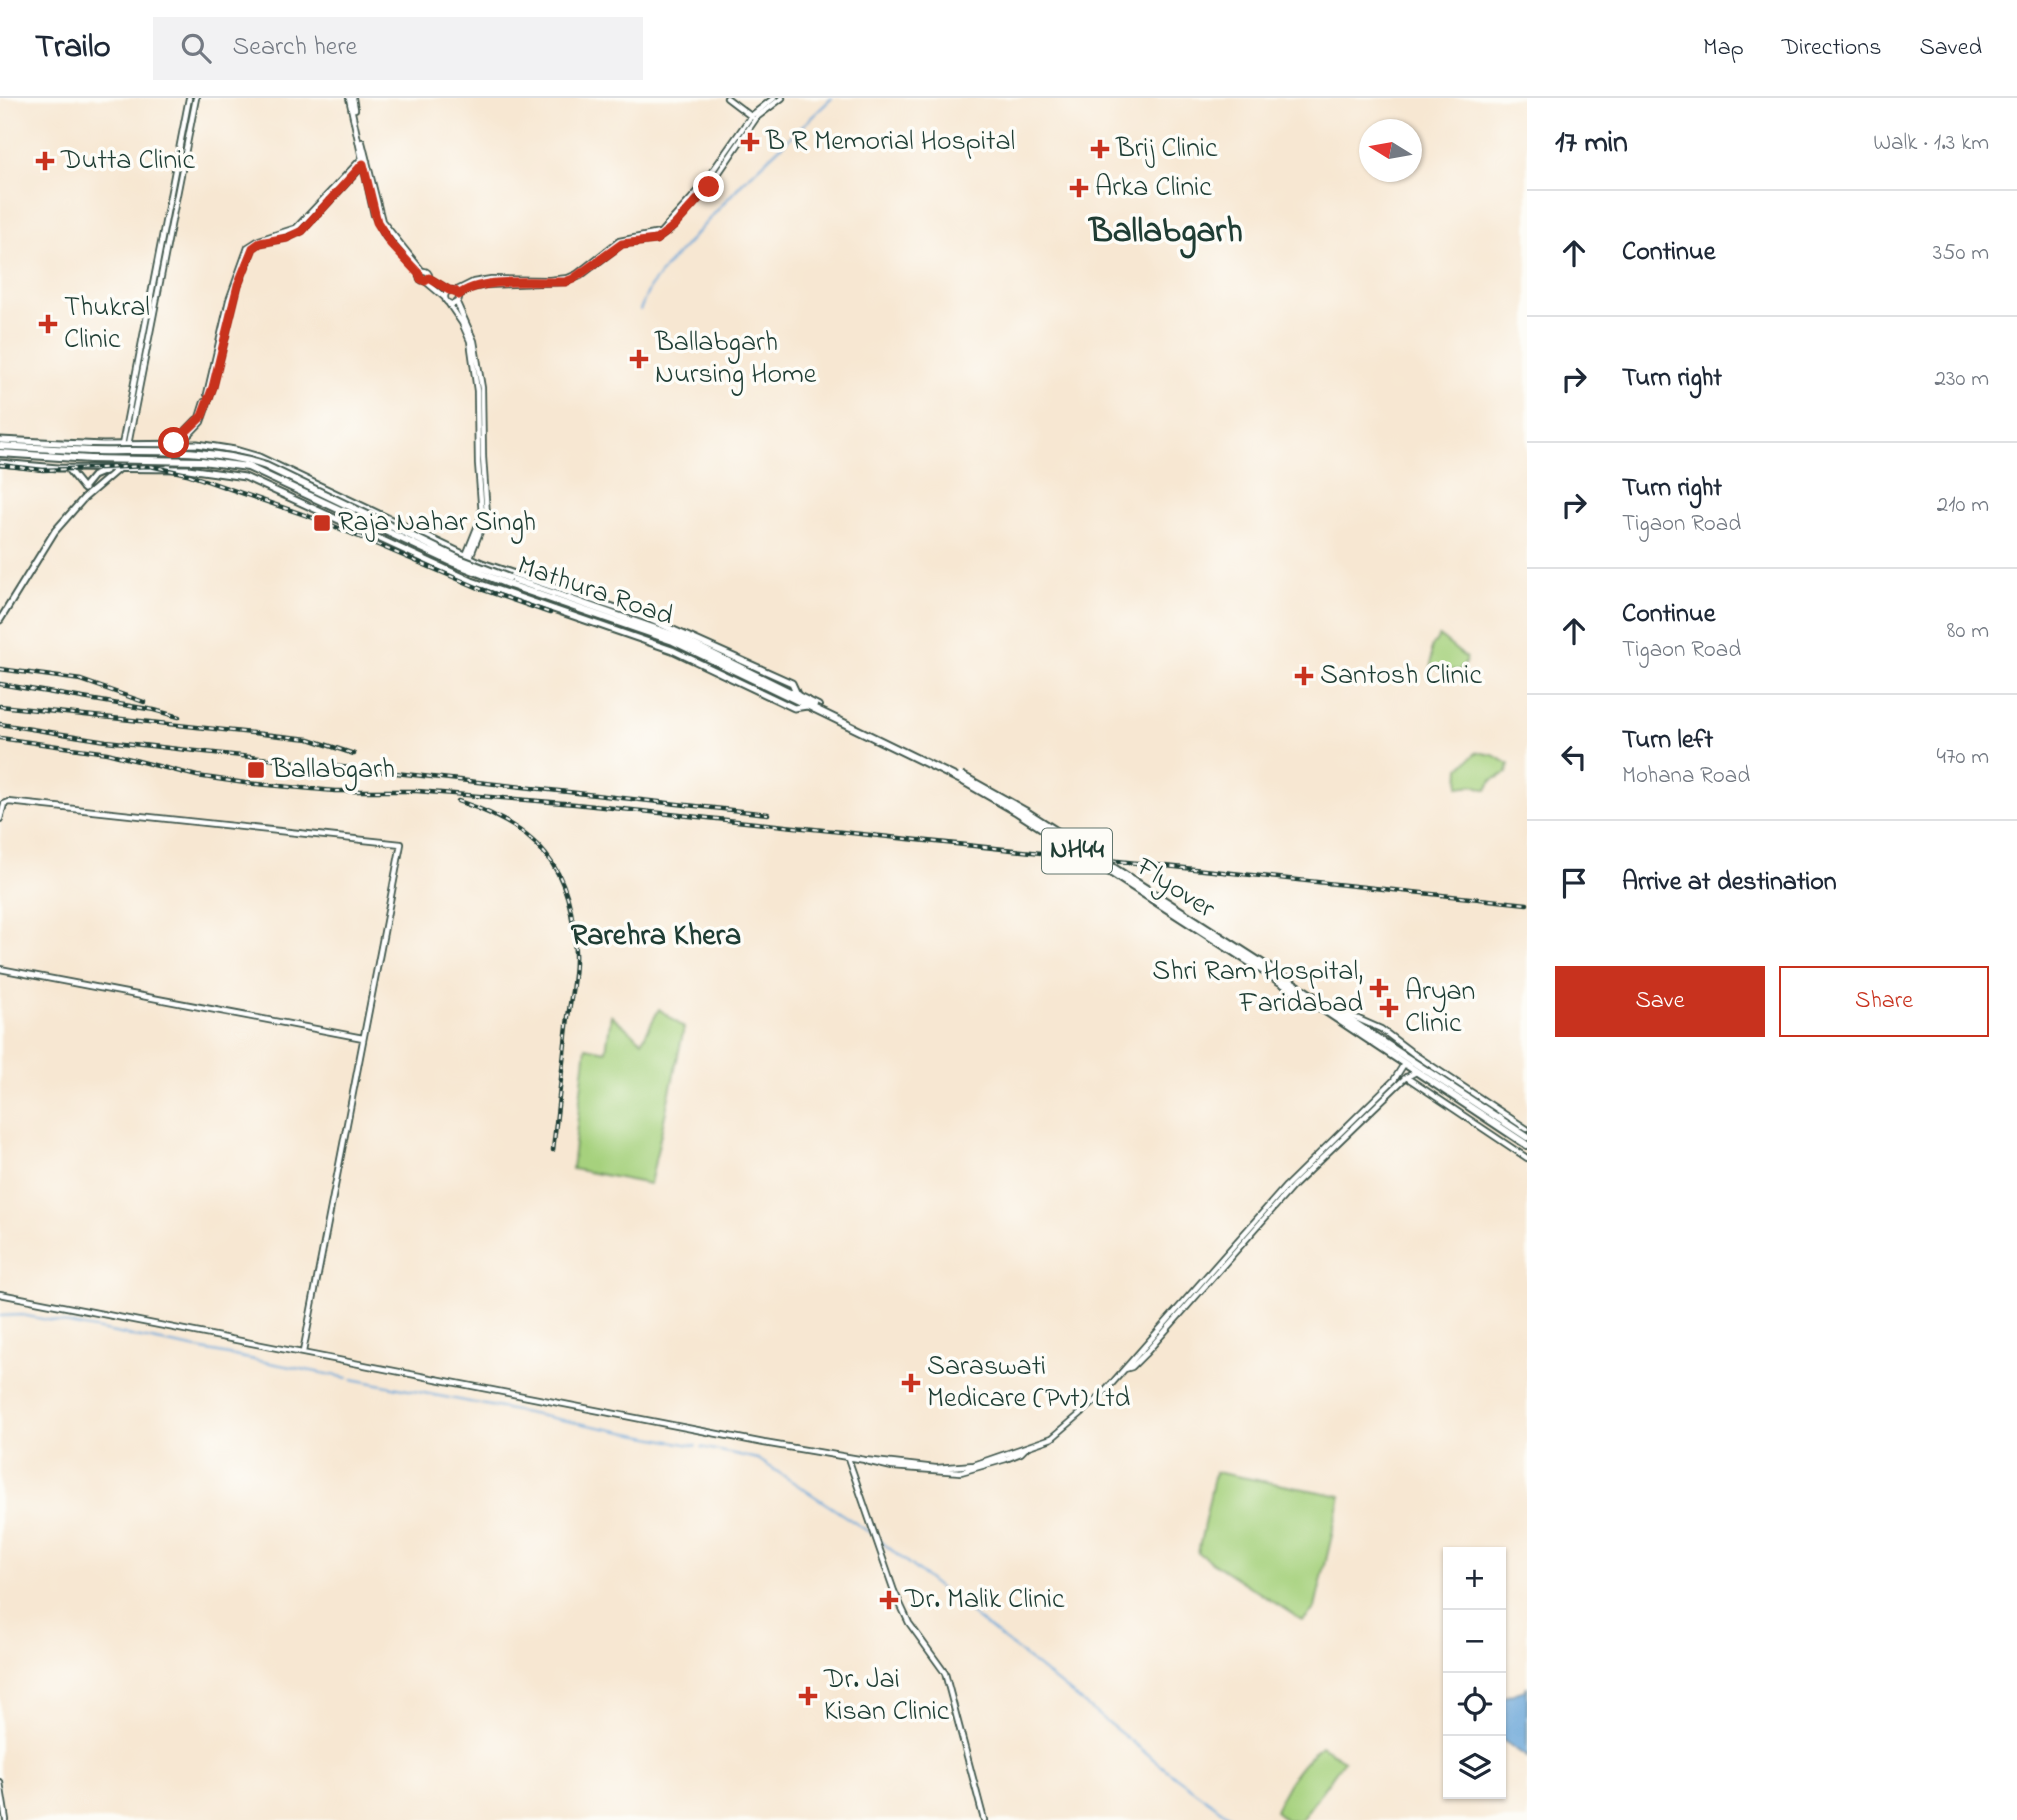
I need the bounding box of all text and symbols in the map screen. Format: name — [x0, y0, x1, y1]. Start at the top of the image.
search box — [153, 17, 643, 80]
text: Trailo — [35, 24, 111, 72]
icon: search — [177, 29, 215, 67]
text: Search here — [233, 29, 357, 67]
text: Map — [1703, 31, 1744, 66]
text: Directions — [1782, 31, 1881, 66]
text: Saved — [1919, 31, 1982, 66]
north arrow — [1359, 119, 1422, 182]
place label: B R Memorial Hospital — [765, 122, 1015, 163]
text: 17 min — [1555, 122, 1628, 166]
text: Walk · 1.3 km — [1873, 127, 1989, 160]
place label: Brij Clinic — [1115, 129, 1218, 170]
marker: B R Memorial Hospital — [740, 132, 760, 152]
marker: Brij Clinic — [1090, 139, 1110, 159]
place label: Dutta Clinic — [60, 141, 195, 182]
marker: Dutta Clinic — [35, 151, 55, 171]
place label: Arka Clinic — [1095, 168, 1212, 209]
route end — [693, 171, 724, 202]
marker: Arka Clinic — [1069, 178, 1089, 198]
district label: Ballabgarh — [1087, 207, 1243, 259]
icon: ahead — [1555, 234, 1593, 272]
text: Continue — [1622, 234, 1715, 272]
text: 350 m — [1933, 237, 1989, 270]
place label: Thukral Clinic — [64, 288, 150, 361]
marker: Thukral Clinic — [38, 314, 58, 334]
place label: Ballabgarh Nursing Home — [654, 323, 817, 396]
marker: Ballabgarh Nursing Home — [629, 349, 649, 369]
icon: right — [1555, 360, 1593, 398]
text: Turn right — [1622, 360, 1722, 398]
text: 230 m — [1935, 363, 1989, 396]
route start — [158, 427, 189, 458]
text: Turn right — [1622, 470, 1722, 508]
icon: right — [1555, 486, 1593, 524]
text: 210 m — [1937, 489, 1989, 522]
place label: Raja Nahar Singh — [338, 503, 536, 544]
text: Tigaon Road — [1622, 508, 1741, 541]
marker: Raja Nahar Singh — [312, 513, 332, 533]
street label: Mathura Road — [512, 546, 679, 638]
text: Continue — [1622, 596, 1715, 634]
icon: ahead — [1555, 612, 1593, 650]
text: 80 m — [1947, 615, 1989, 648]
text: Tigaon Road — [1622, 634, 1741, 667]
place label: Santosh Clinic — [1320, 656, 1482, 697]
marker: Santosh Clinic — [1294, 666, 1314, 686]
text: Turn left — [1622, 722, 1713, 760]
icon: left — [1555, 738, 1593, 776]
text: 470 m — [1937, 741, 1989, 774]
place label: Ballabgarh — [271, 750, 395, 791]
marker: Ballabgarh — [246, 760, 266, 780]
text: Mohana Road — [1622, 760, 1750, 793]
road number: NH44 — [1042, 828, 1112, 874]
street label: Flyover — [1127, 848, 1223, 930]
icon: arrive — [1555, 864, 1593, 902]
text: Arrive at destination — [1622, 864, 1837, 902]
district label: Rarehra Khera — [571, 915, 741, 959]
place label: Shri Ram Hospital, Faridabad — [1152, 952, 1363, 1025]
button: Save — [1555, 966, 1765, 1037]
button: Share — [1779, 966, 1989, 1037]
place label: Aryan Clinic — [1405, 972, 1475, 1045]
marker: Shri Ram Hospital, Faridabad — [1369, 978, 1389, 998]
marker: Aryan Clinic — [1379, 998, 1399, 1018]
place label: Saraswati Medicare (Pvt) Ltd — [927, 1347, 1131, 1420]
marker: Saraswati Medicare (Pvt) Ltd — [901, 1373, 921, 1393]
map controls — [1443, 1547, 1506, 1799]
button: + — [1443, 1547, 1506, 1610]
place label: Dr. Malik Clinic — [904, 1580, 1065, 1621]
marker: Dr. Malik Clinic — [879, 1590, 899, 1610]
button: − — [1443, 1610, 1506, 1673]
place label: Dr. Jai Kisan Clinic — [823, 1660, 950, 1733]
button: locate — [1443, 1673, 1506, 1736]
marker: Dr. Jai Kisan Clinic — [798, 1686, 818, 1706]
button: layers — [1443, 1736, 1506, 1799]

